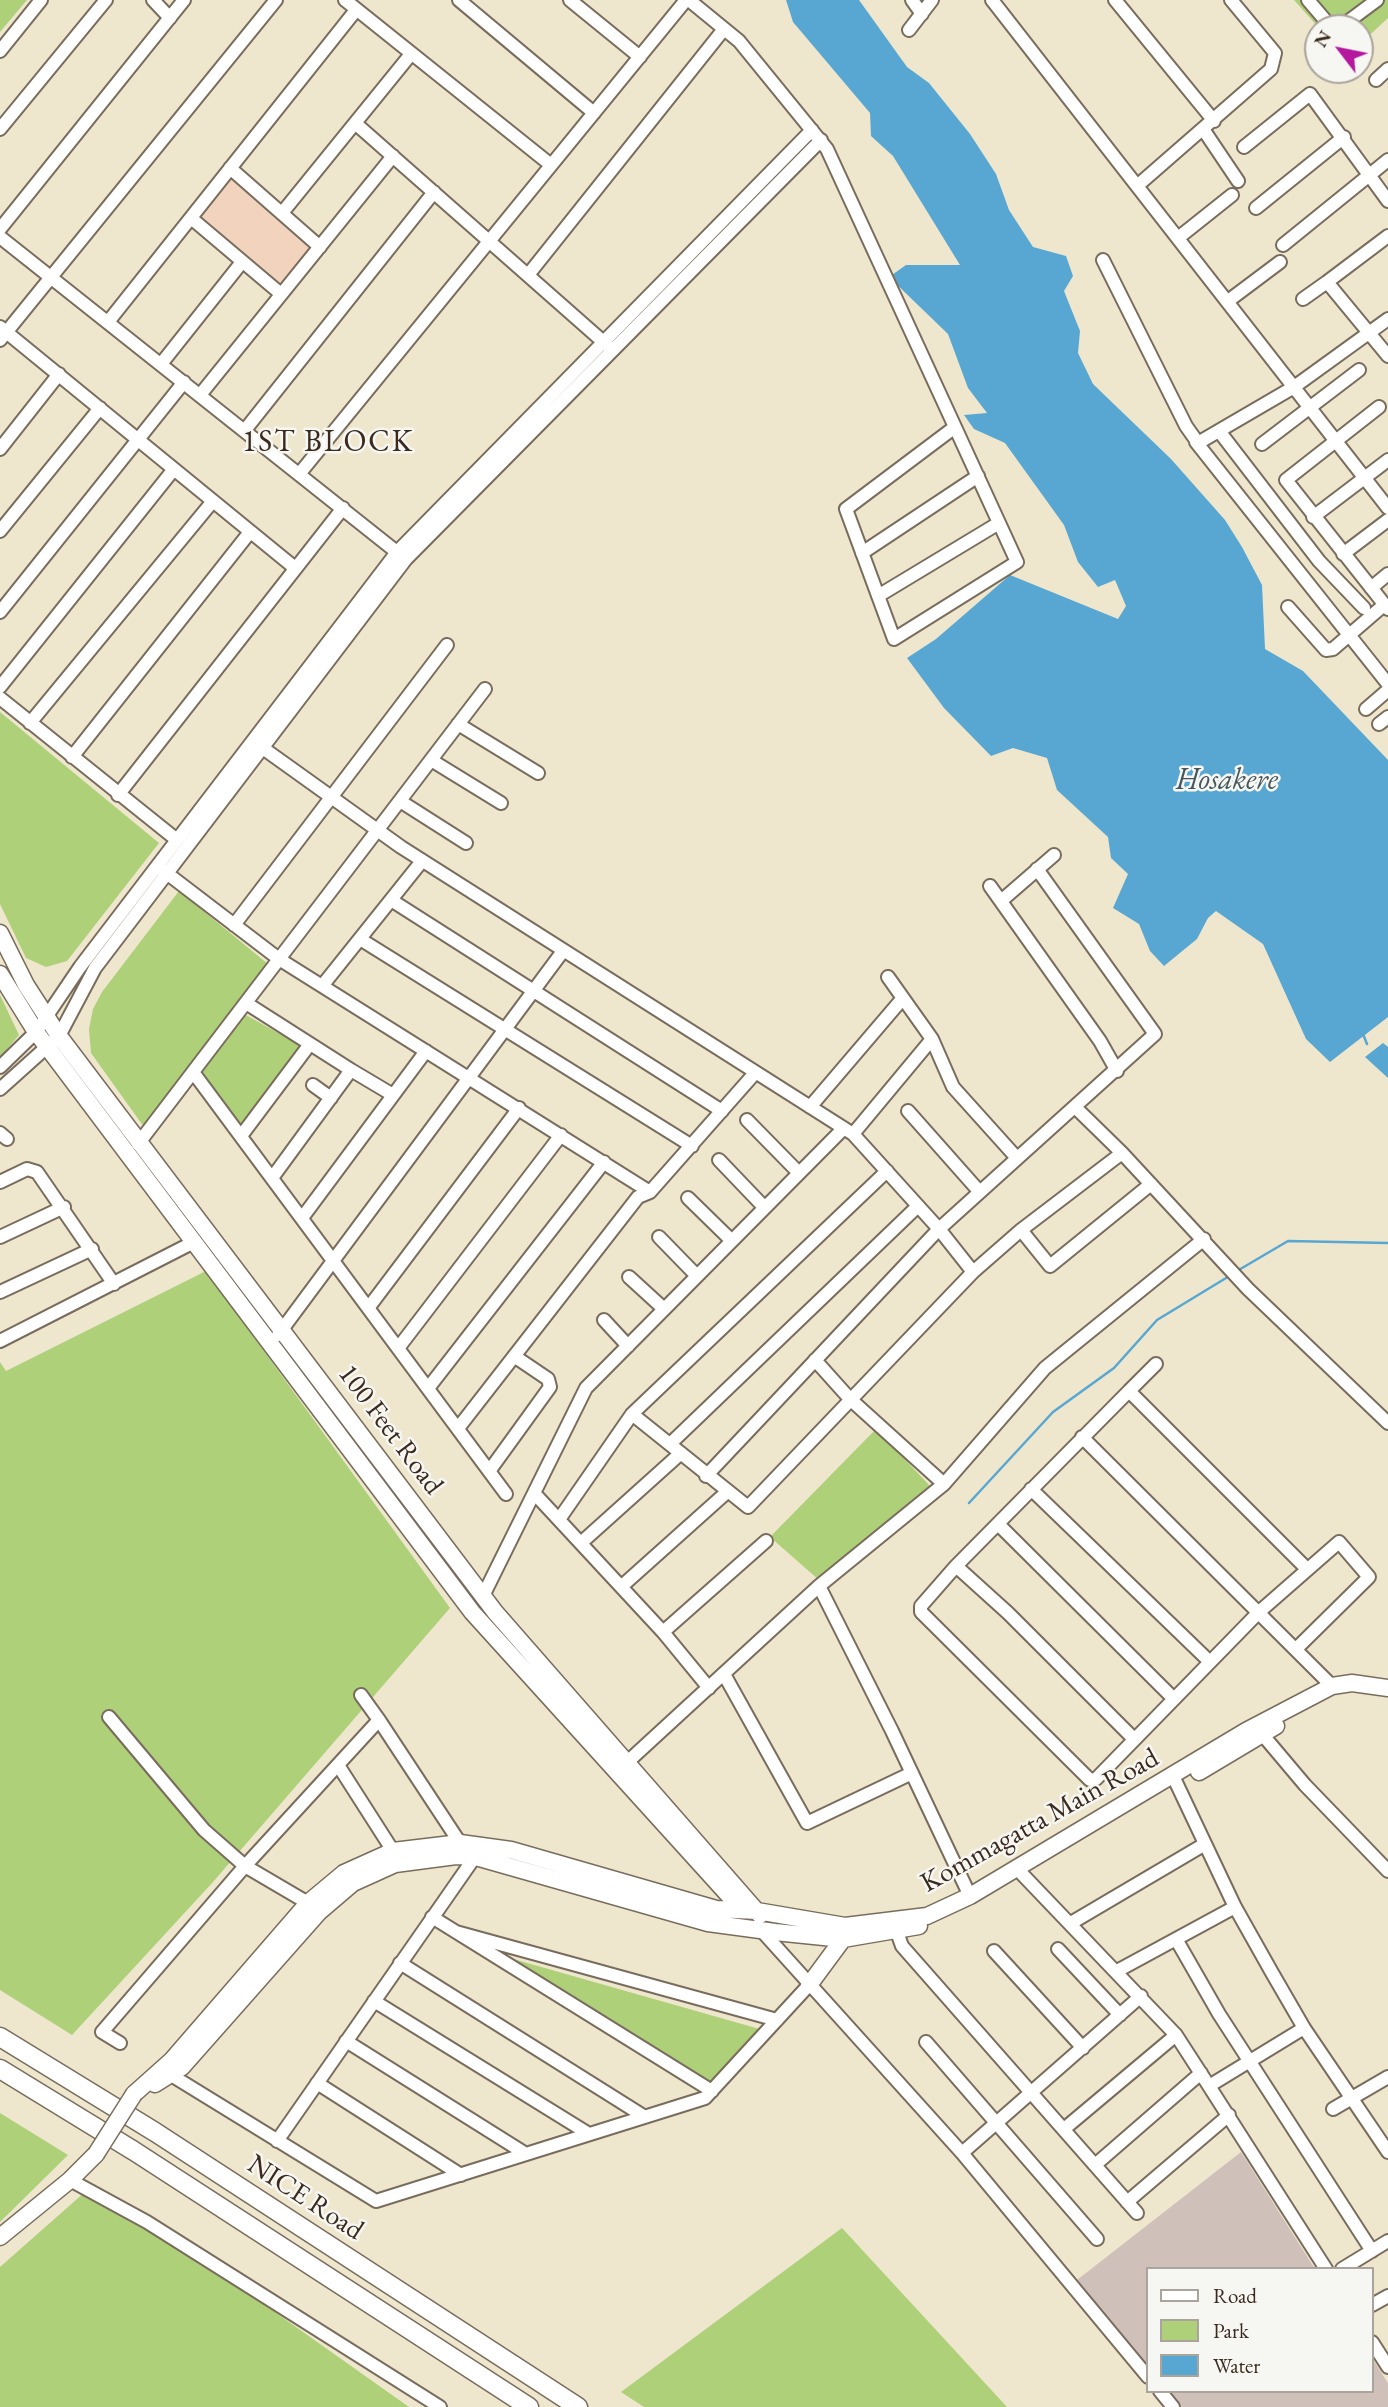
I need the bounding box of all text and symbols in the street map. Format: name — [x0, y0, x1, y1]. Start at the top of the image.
north arrow — [1304, 14, 1374, 84]
text: N — [1308, 26, 1337, 52]
district label: 1ST BLOCK — [243, 425, 413, 461]
water label: Hosakere — [1176, 763, 1278, 799]
street label: 100 Feet Road — [330, 1358, 450, 1502]
street label: Kommagatta Main Road — [915, 1742, 1165, 1900]
street label: NICE Road — [241, 2148, 369, 2248]
legend — [1146, 2267, 1374, 2393]
text: Road — [1213, 2282, 1257, 2309]
text: Park — [1213, 2317, 1249, 2344]
text: Water — [1213, 2352, 1260, 2379]

